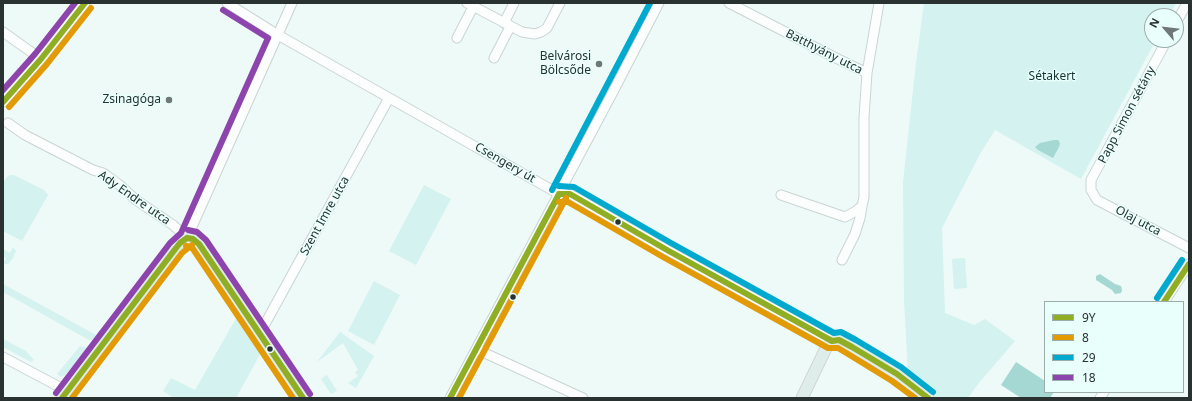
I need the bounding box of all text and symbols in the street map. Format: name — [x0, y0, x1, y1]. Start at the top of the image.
north arrow — [1144, 8, 1184, 48]
text: N — [1145, 15, 1163, 30]
street label: Batthyány utca — [783, 26, 865, 78]
place label: Belvárosi Bölcsőde — [540, 50, 591, 78]
marker: Belvárosi Bölcsőde — [594, 59, 604, 69]
street label: Papp Simon sétány — [1095, 64, 1159, 166]
park label: Sétakert — [1029, 70, 1075, 84]
place label: Zsinagóga — [102, 93, 161, 107]
marker: Zsinagóga — [164, 95, 174, 105]
street label: Csengery út — [472, 140, 538, 186]
street label: Ady Endre utca — [95, 168, 173, 228]
street label: Szent Imre utca — [297, 174, 353, 258]
street label: Olaj utca — [1113, 203, 1163, 239]
unlabelled marker — [613, 217, 623, 227]
unlabelled marker — [508, 292, 518, 302]
legend — [1044, 301, 1184, 393]
text: 9Y — [1082, 309, 1096, 326]
text: 8 — [1082, 329, 1089, 346]
unlabelled marker — [265, 344, 275, 354]
text: 29 — [1082, 349, 1096, 366]
text: 18 — [1082, 369, 1096, 386]

